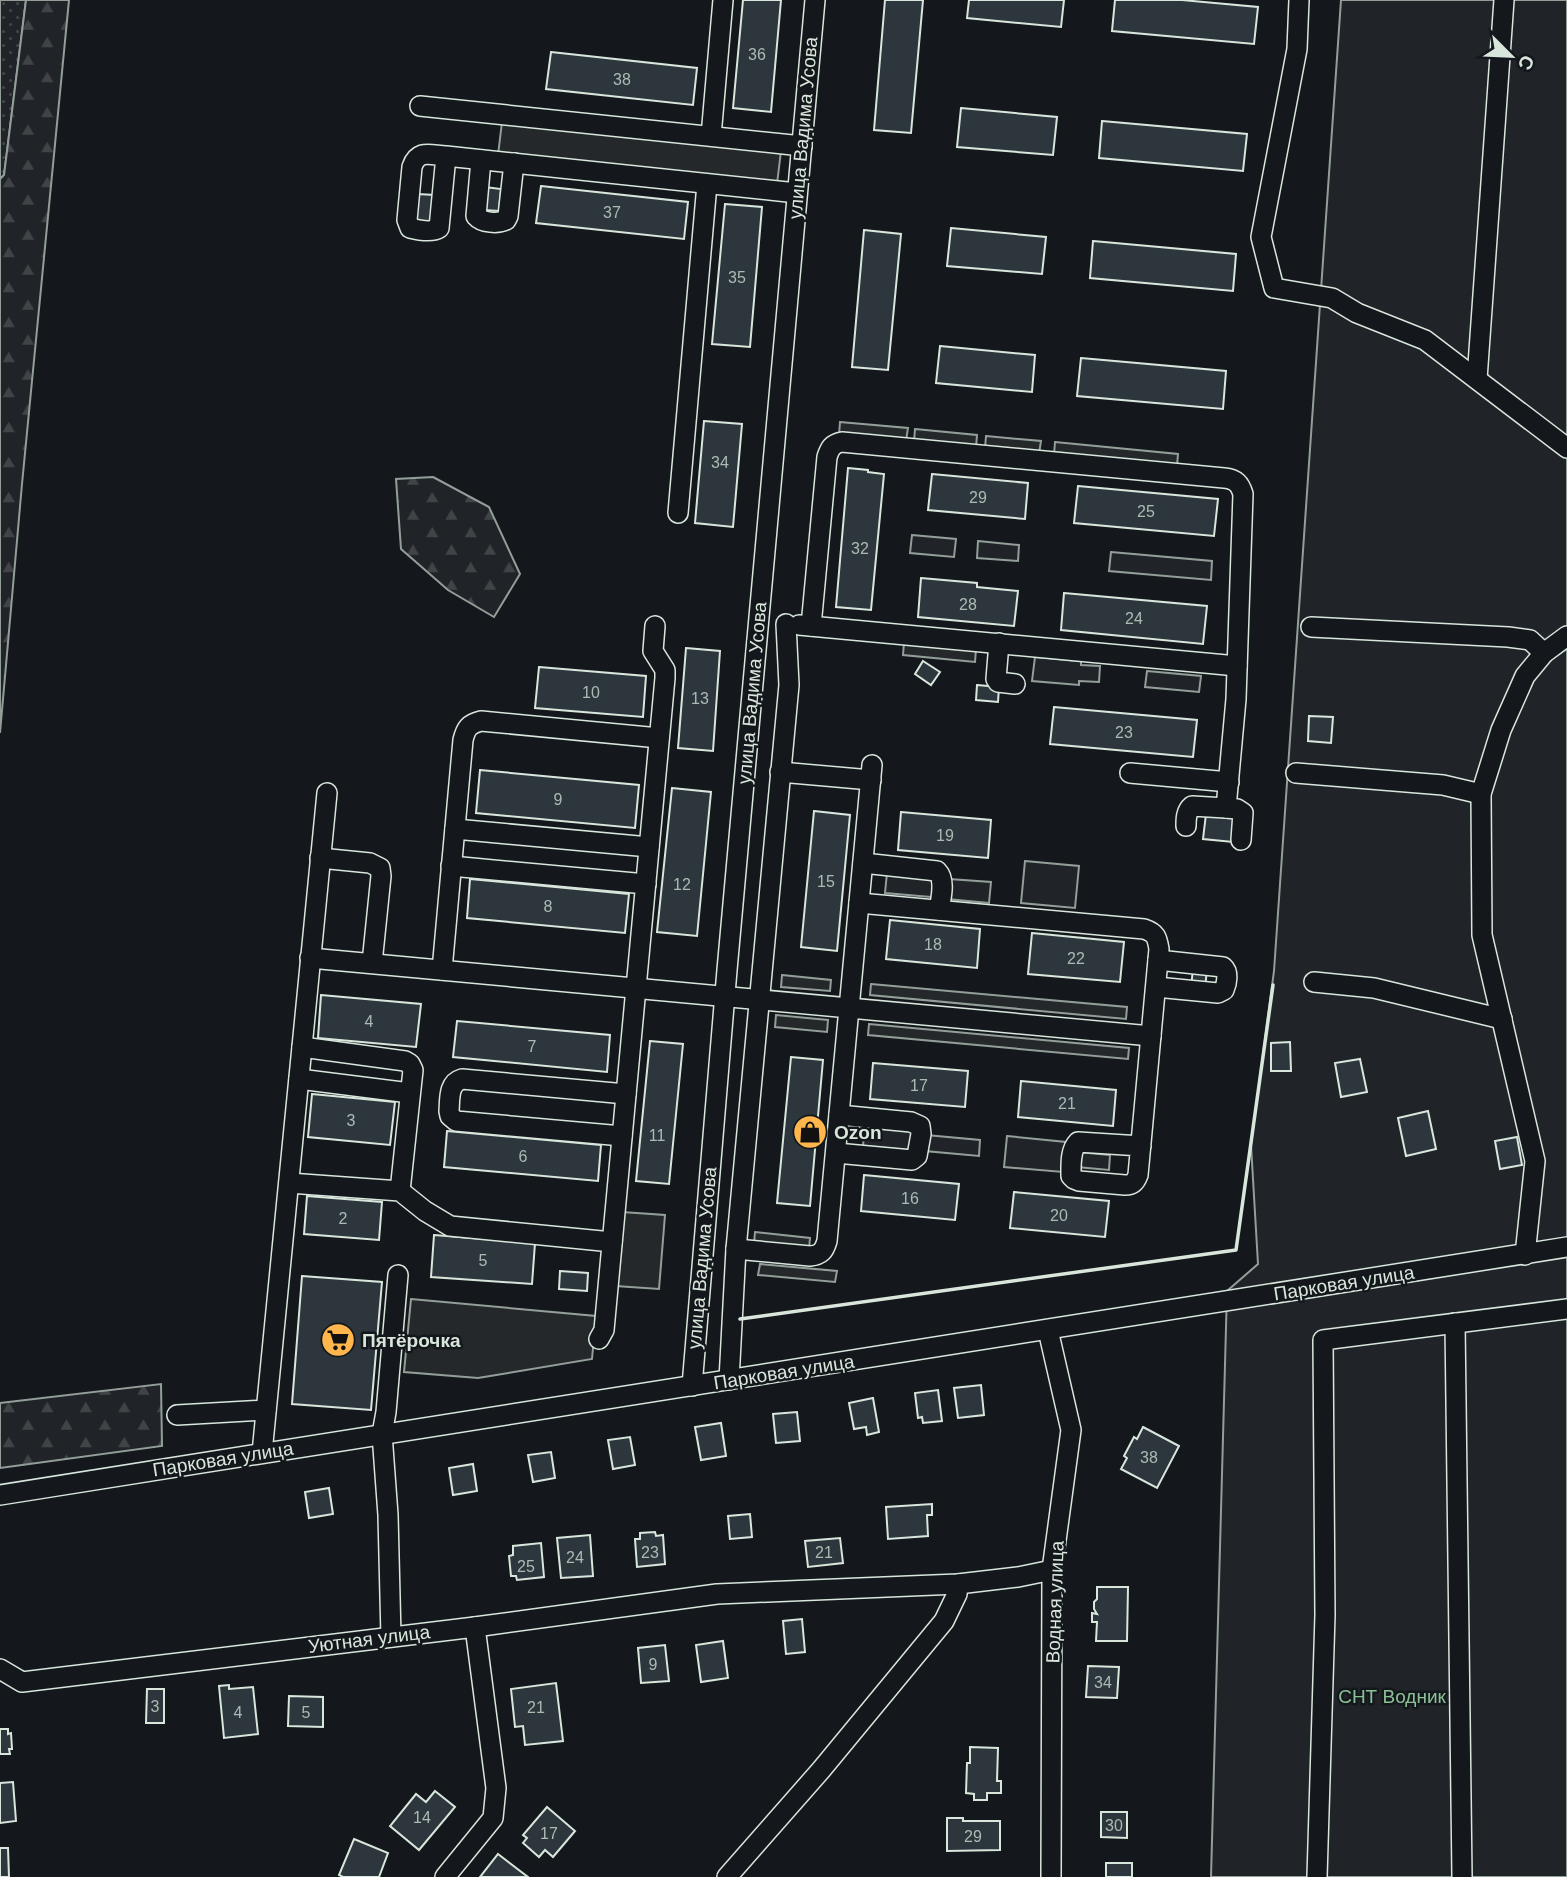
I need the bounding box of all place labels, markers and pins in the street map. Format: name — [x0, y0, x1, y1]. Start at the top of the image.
shop icon: Ozon — [791, 1113, 829, 1151]
place label: Ozon — [834, 1122, 882, 1143]
supermarket icon: Пятёрочка — [319, 1321, 357, 1359]
place label: Пятёрочка — [362, 1330, 461, 1351]

